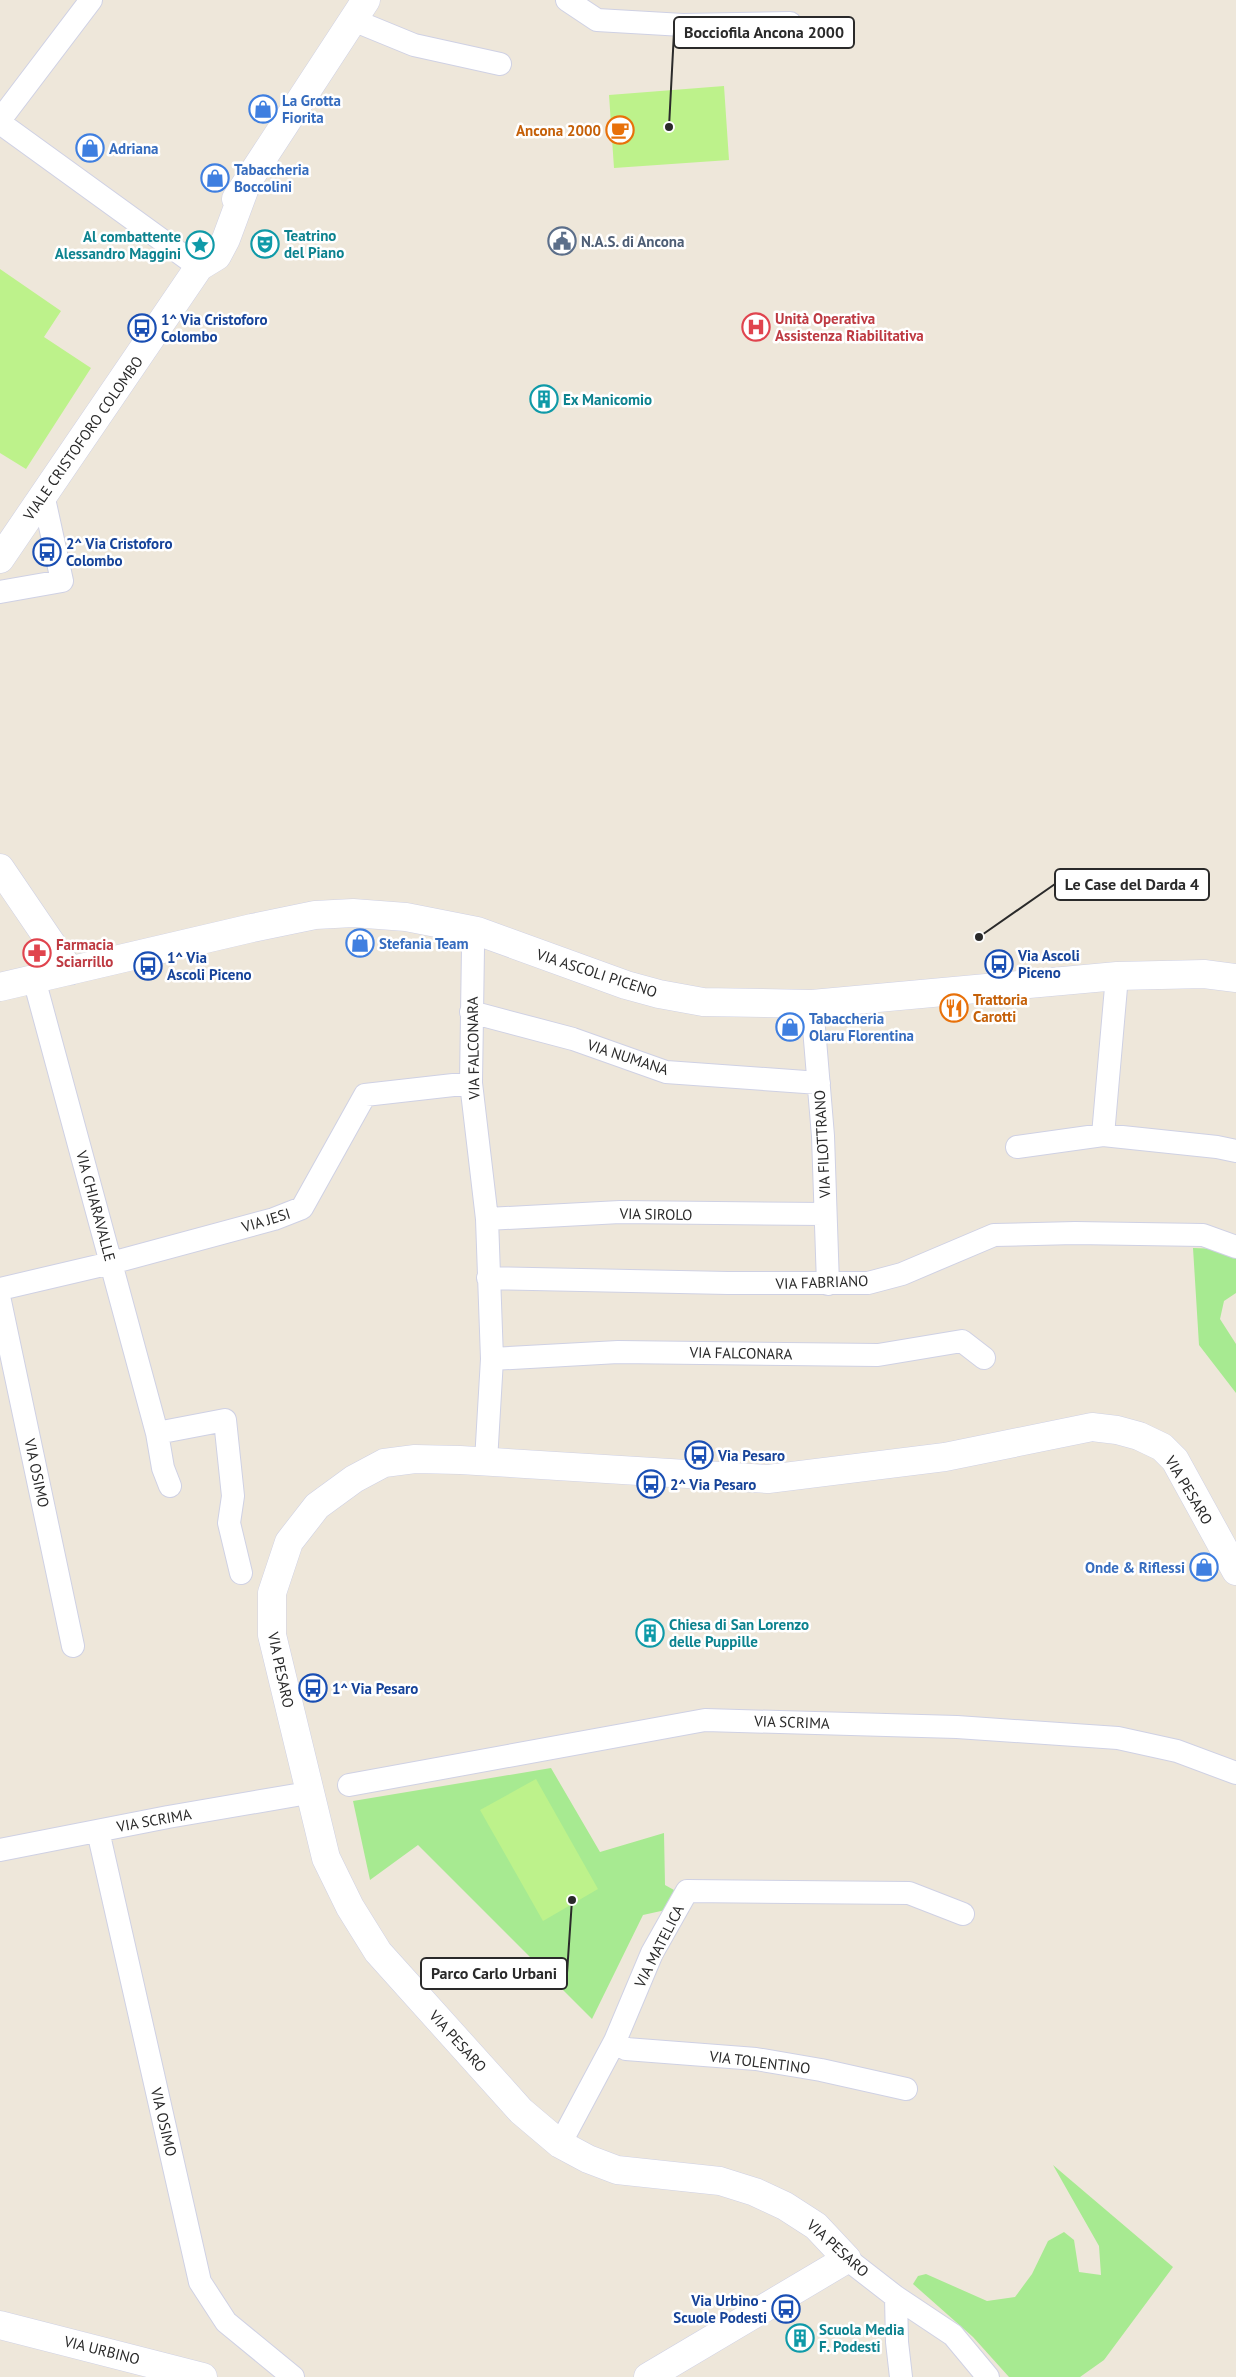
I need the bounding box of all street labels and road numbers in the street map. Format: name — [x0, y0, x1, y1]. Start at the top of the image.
street label: VIALE CRISTOFORO COLOMBO — [18, 352, 147, 525]
street label: VIA ASCOLI PICENO — [533, 944, 660, 1001]
street label: VIA FALCONARA — [463, 996, 483, 1101]
street label: VIA NUMANA — [584, 1035, 671, 1079]
street label: VIA FILOTTRANO — [810, 1090, 834, 1199]
street label: VIA CHIARAVALLE — [72, 1148, 120, 1263]
street label: VIA JESI — [238, 1204, 293, 1237]
street label: VIA SIROLO — [618, 1204, 693, 1224]
street label: VIA FABRIANO — [774, 1271, 869, 1293]
street label: VIA FALCONARA — [688, 1343, 793, 1363]
street label: VIA OSIMO — [20, 1436, 54, 1509]
street label: VIA PESARO — [1161, 1451, 1217, 1528]
street label: VIA PESARO — [264, 1630, 298, 1710]
street label: VIA SCRIMA — [753, 1711, 830, 1733]
street label: VIA SCRIMA — [114, 1804, 193, 1836]
street label: VIA MATELICA — [630, 1901, 688, 1991]
street label: VIA PESARO — [425, 2005, 491, 2076]
street label: VIA TOLENTINO — [708, 2046, 811, 2078]
street label: VIA OSIMO — [147, 2085, 181, 2158]
street label: VIA PESARO — [802, 2215, 873, 2281]
street label: VIA URBINO — [61, 2331, 142, 2369]

